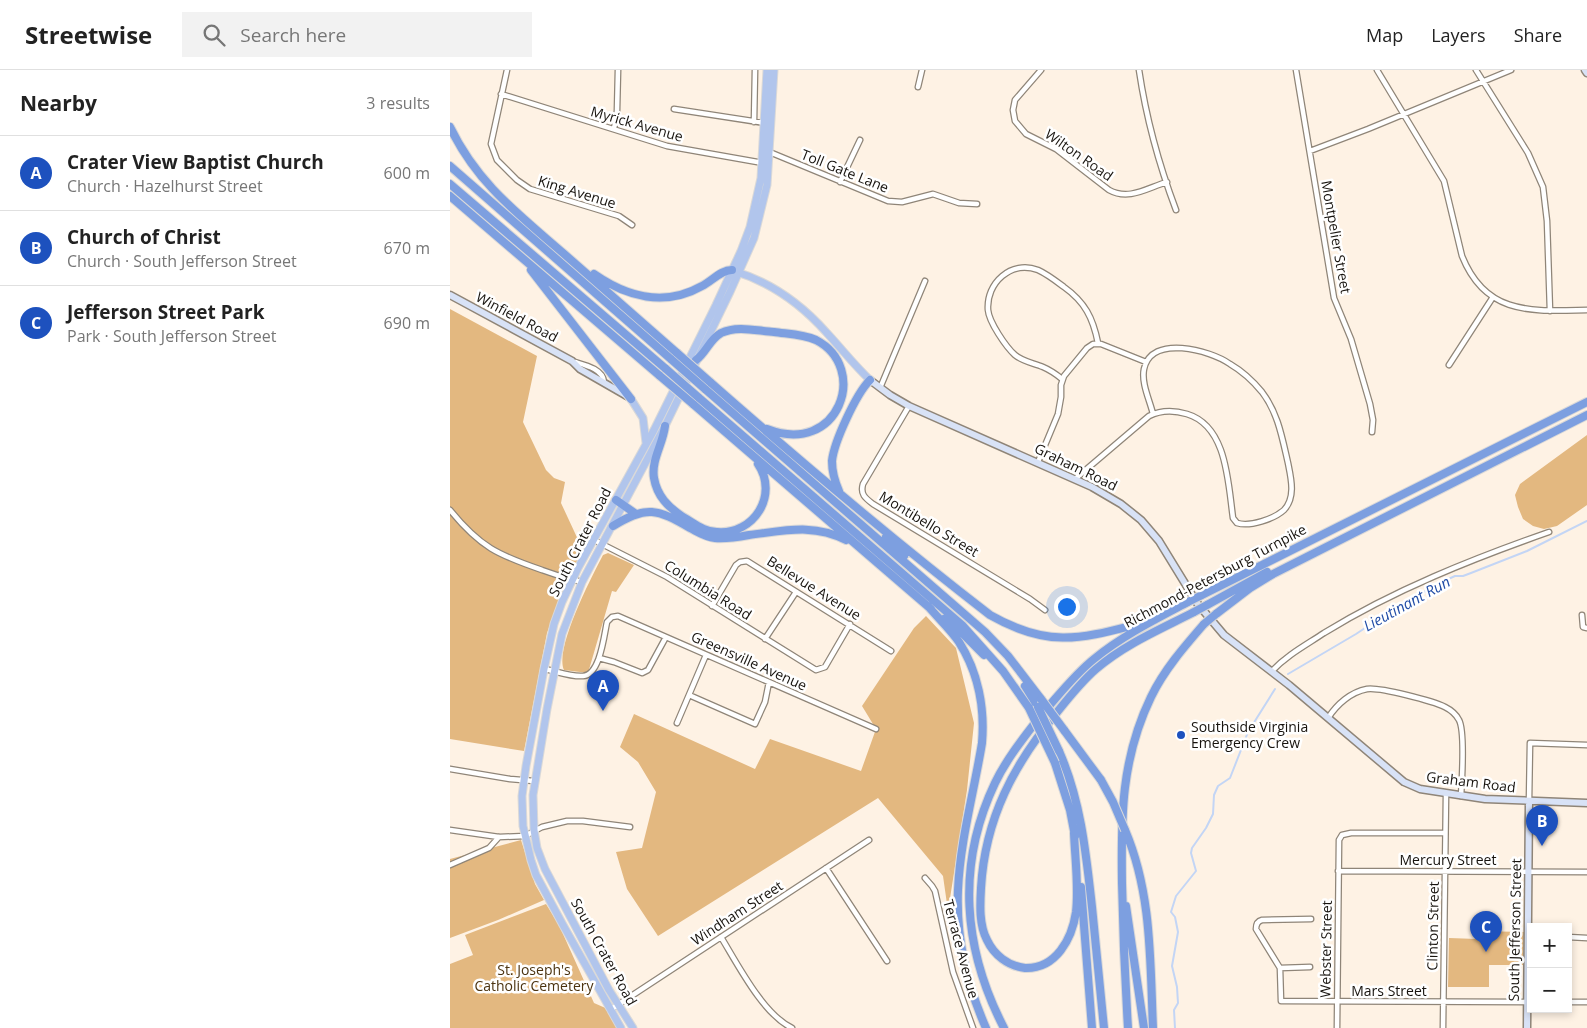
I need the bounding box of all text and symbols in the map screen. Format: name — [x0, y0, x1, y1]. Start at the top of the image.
search box — [182, 12, 532, 57]
text: Streetwise — [25, 18, 152, 51]
icon: search — [200, 21, 228, 49]
text: Search here — [240, 22, 346, 48]
text: Map — [1366, 23, 1403, 47]
text: Layers — [1431, 23, 1486, 47]
text: Share — [1514, 23, 1562, 47]
text: Nearby — [20, 89, 97, 117]
text: 3 results — [366, 92, 430, 114]
street label: Myrick Avenue — [589, 101, 686, 146]
street label: Wilton Road — [1041, 124, 1117, 185]
street label: Toll Gate Lane — [799, 144, 892, 197]
text: Crater View Baptist Church — [67, 149, 324, 175]
text: A — [30, 162, 42, 184]
text: 600 m — [384, 162, 430, 184]
street label: King Avenue — [536, 171, 619, 212]
text: Church · Hazelhurst Street — [67, 175, 263, 197]
street label: Montpelier Street — [1317, 179, 1356, 295]
text: Church of Christ — [67, 224, 221, 250]
text: B — [31, 237, 41, 259]
text: 670 m — [384, 237, 430, 259]
text: Church · South Jefferson Street — [67, 250, 297, 272]
street label: Winfield Road — [473, 287, 562, 346]
text: Jefferson Street Park — [67, 299, 265, 325]
text: C — [31, 312, 41, 334]
text: 690 m — [384, 312, 430, 334]
text: Park · South Jefferson Street — [67, 325, 276, 347]
street label: Graham Road — [1032, 438, 1121, 495]
street label: South Crater Road — [544, 484, 615, 599]
street label: Montibello Street — [876, 486, 982, 561]
street label: Richmond-Petersburg Turnpike — [1120, 519, 1309, 632]
street label: Bellevue Avenue — [764, 551, 865, 624]
street label: Columbia Road — [661, 555, 755, 624]
water label: Lieutinant Run — [1360, 571, 1453, 635]
your location — [1054, 594, 1080, 620]
street label: Greensville Avenue — [688, 627, 810, 695]
pin: A — [587, 670, 619, 711]
place label: Southside Virginia Emergency Crew — [1191, 717, 1308, 752]
marker: Southside Virginia Emergency Crew — [1175, 729, 1187, 741]
street label: Graham Road — [1425, 767, 1517, 796]
pin: B — [1526, 805, 1558, 846]
street label: Mercury Street — [1400, 850, 1496, 869]
street label: South Jefferson Street — [1504, 858, 1525, 1002]
street label: Windham Street — [687, 876, 786, 949]
street label: Clinton Street — [1422, 881, 1443, 971]
street label: South Crater Road — [567, 895, 642, 1009]
street label: Terrace Avenue — [939, 897, 984, 1001]
street label: Webster Street — [1315, 900, 1336, 998]
pin: C — [1470, 911, 1502, 952]
map controls — [1527, 923, 1572, 1013]
button: + — [1527, 923, 1572, 968]
park label: St. Joseph's Catholic Cemetery — [474, 960, 595, 995]
button: − — [1527, 968, 1572, 1013]
street label: Mars Street — [1351, 981, 1427, 1000]

